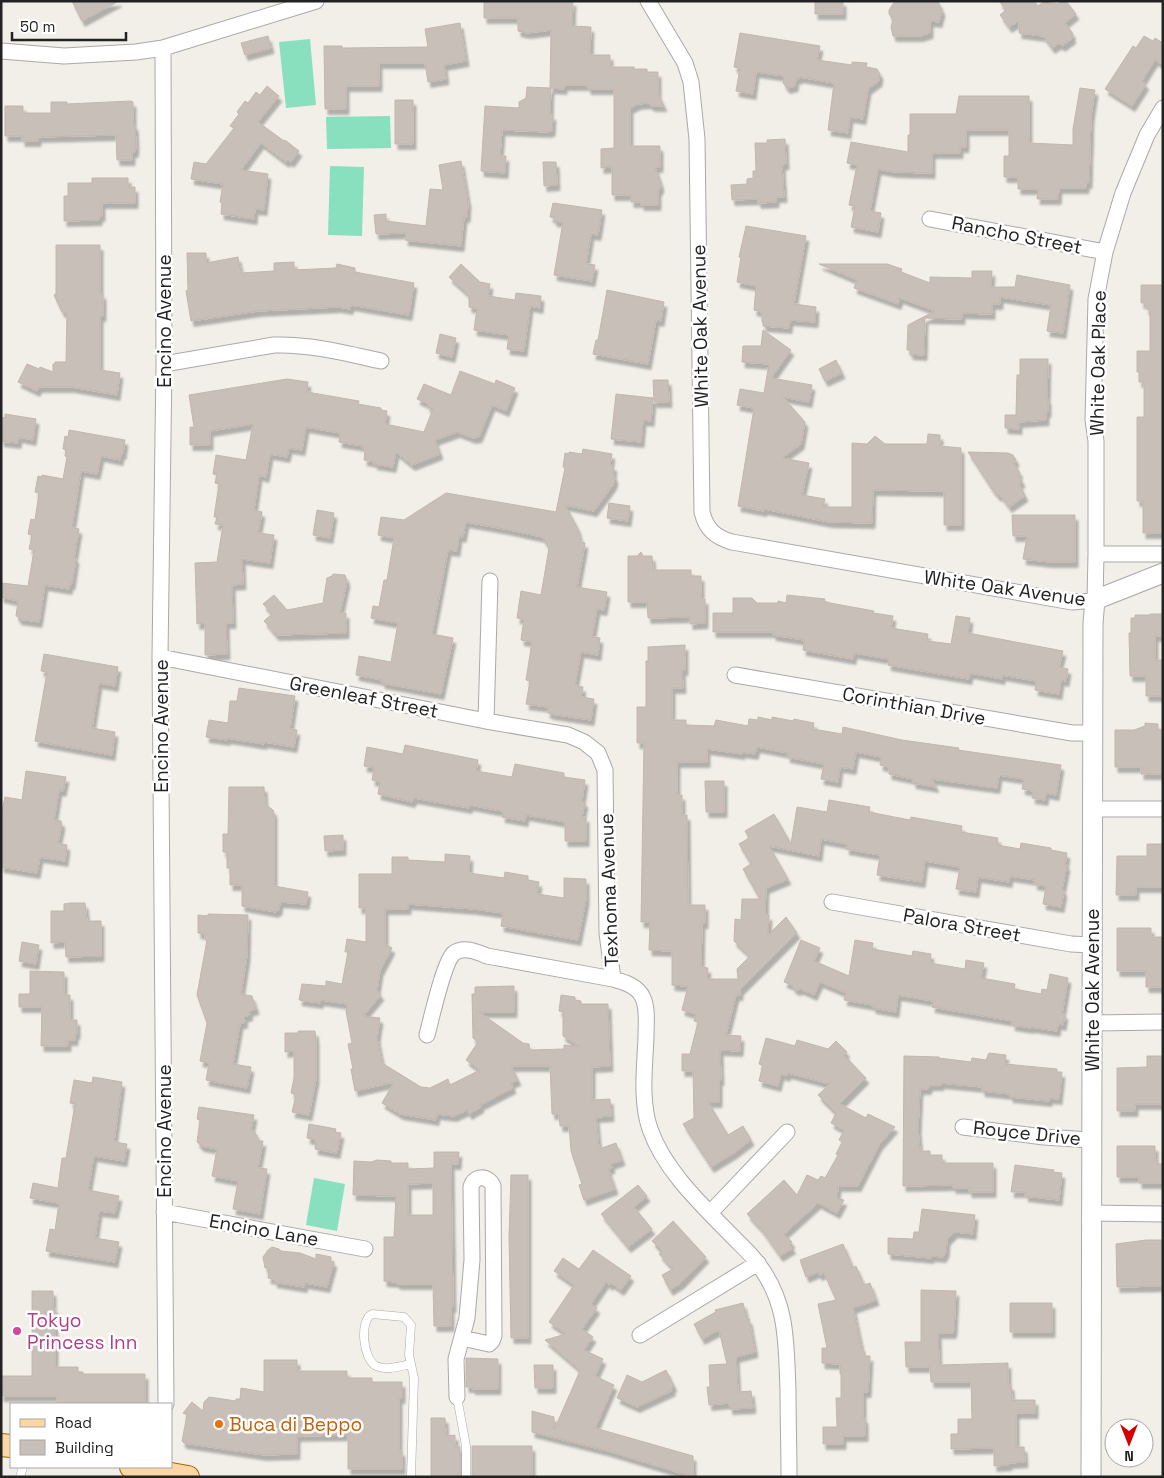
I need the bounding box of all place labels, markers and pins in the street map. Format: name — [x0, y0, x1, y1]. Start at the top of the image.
place label: Tokyo Princess Inn — [27, 1308, 137, 1355]
marker: Tokyo Princess Inn — [11, 1325, 23, 1337]
place label: Buca di Beppo — [229, 1412, 362, 1437]
marker: Buca di Beppo — [213, 1418, 225, 1430]

